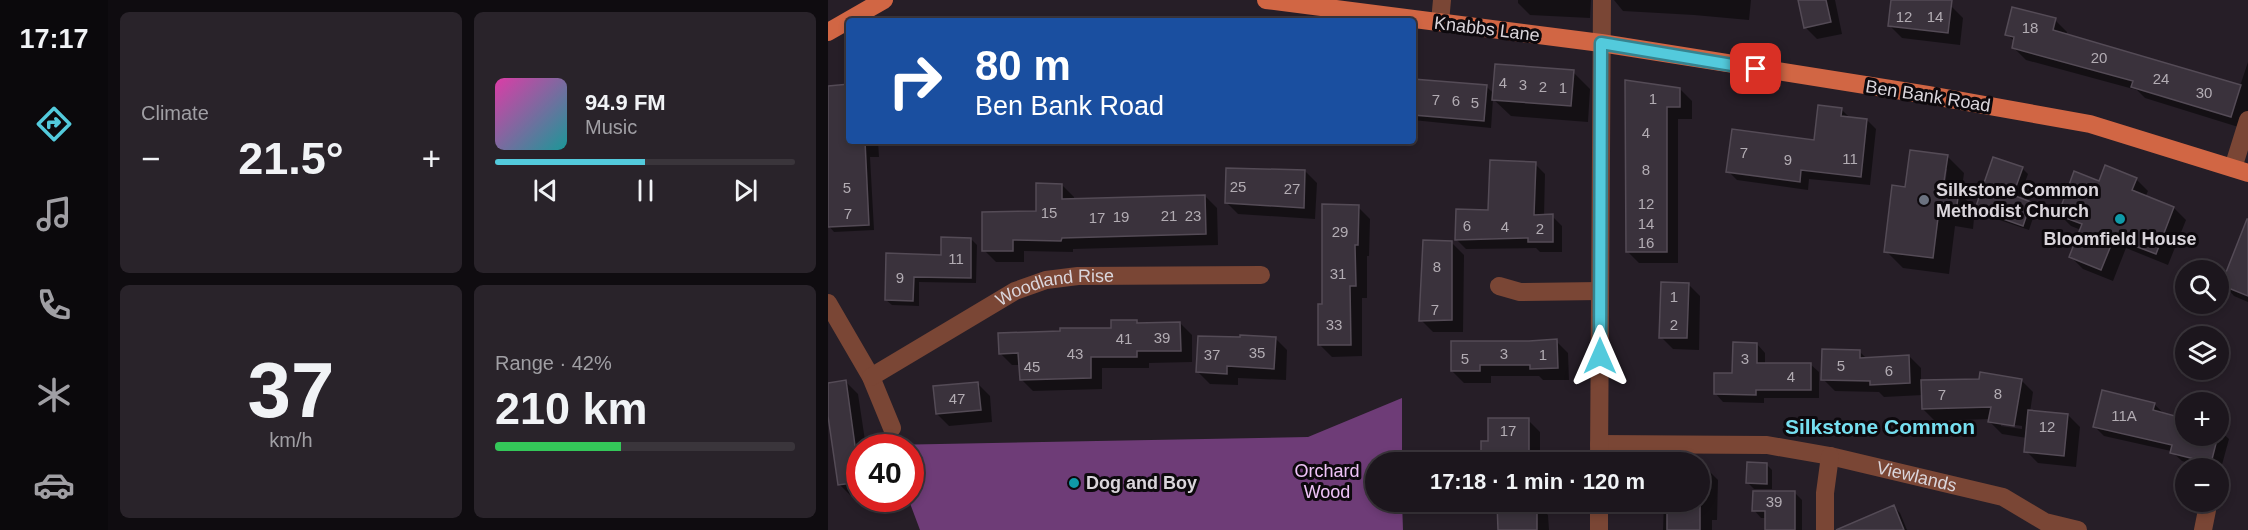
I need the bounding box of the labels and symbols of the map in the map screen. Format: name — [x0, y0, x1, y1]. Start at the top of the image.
house number: 12 — [1896, 8, 1912, 25]
house number: 14 — [1927, 8, 1943, 25]
street label: Knabbs Lane — [1433, 13, 1541, 45]
house number: 18 — [2022, 19, 2038, 36]
pin — [1730, 43, 1781, 94]
house number: 20 — [2091, 49, 2107, 66]
house number: 24 — [2153, 70, 2169, 87]
house number: 4 — [1499, 74, 1507, 91]
house number: 3 — [1519, 76, 1527, 93]
street label: Ben Bank Road — [1864, 76, 1992, 116]
house number: 2 — [1539, 78, 1547, 95]
house number: 1 — [1559, 79, 1567, 96]
house number: 30 — [2196, 84, 2212, 101]
house number: 1 — [1649, 90, 1657, 107]
house number: 7 — [1432, 91, 1440, 108]
house number: 6 — [1452, 92, 1460, 109]
house number: 5 — [1471, 94, 1479, 111]
house number: 4 — [1642, 124, 1650, 141]
house number: 7 — [1740, 144, 1748, 161]
house number: 11 — [1842, 150, 1858, 167]
house number: 9 — [1784, 151, 1792, 168]
house number: 8 — [1642, 161, 1650, 178]
house number: 25 — [1230, 178, 1246, 195]
house number: 5 — [843, 179, 851, 196]
house number: 27 — [1284, 180, 1300, 197]
place label: Silkstone Common Methodist Church — [1936, 180, 2099, 221]
marker: Silkstone Common Methodist Church — [1917, 193, 1931, 207]
house number: 12 — [1638, 195, 1654, 212]
house number: 15 — [1041, 204, 1057, 221]
house number: 7 — [844, 205, 852, 222]
house number: 21 — [1161, 207, 1177, 224]
house number: 23 — [1185, 207, 1201, 224]
house number: 19 — [1113, 208, 1129, 225]
house number: 17 — [1089, 209, 1105, 226]
marker: Bloomfield House — [2113, 212, 2127, 226]
house number: 14 — [1638, 215, 1654, 232]
house number: 6 — [1463, 217, 1471, 234]
house number: 4 — [1501, 218, 1509, 235]
house number: 2 — [1536, 220, 1544, 237]
house number: 29 — [1332, 223, 1348, 240]
place label: Bloomfield House — [2043, 229, 2197, 249]
house number: 16 — [1638, 234, 1654, 251]
house number: 11 — [948, 250, 964, 267]
house number: 8 — [1433, 258, 1441, 275]
house number: 31 — [1330, 265, 1346, 282]
street label: Woodland Rise — [992, 266, 1114, 310]
house number: 9 — [896, 269, 904, 286]
house number: 1 — [1670, 288, 1678, 305]
house number: 7 — [1431, 301, 1439, 318]
house number: 33 — [1326, 316, 1342, 333]
house number: 2 — [1670, 316, 1678, 333]
position arrow — [1568, 324, 1632, 388]
house number: 39 — [1154, 329, 1170, 346]
house number: 41 — [1116, 330, 1132, 347]
house number: 35 — [1249, 344, 1265, 361]
house number: 43 — [1067, 345, 1083, 362]
house number: 3 — [1500, 345, 1508, 362]
house number: 37 — [1204, 346, 1220, 363]
house number: 1 — [1539, 346, 1547, 363]
house number: 5 — [1461, 350, 1469, 367]
house number: 3 — [1741, 350, 1749, 367]
house number: 5 — [1837, 357, 1845, 374]
house number: 45 — [1024, 358, 1040, 375]
house number: 6 — [1885, 362, 1893, 379]
house number: 4 — [1787, 368, 1795, 385]
house number: 8 — [1994, 385, 2002, 402]
house number: 7 — [1938, 386, 1946, 403]
house number: 47 — [949, 390, 965, 407]
house number: 11A — [2111, 407, 2137, 424]
district label: Silkstone Common — [1785, 415, 1975, 438]
house number: 12 — [2039, 418, 2055, 435]
house number: 17 — [1500, 422, 1516, 439]
speed limit sign: 40 — [846, 434, 924, 512]
street label: Viewlands — [1875, 457, 1959, 496]
park label: Orchard Wood — [1294, 461, 1360, 502]
place label: Dog and Boy — [1086, 473, 1197, 493]
marker: Dog and Boy — [1067, 476, 1081, 490]
house number: 39 — [1766, 493, 1782, 510]

